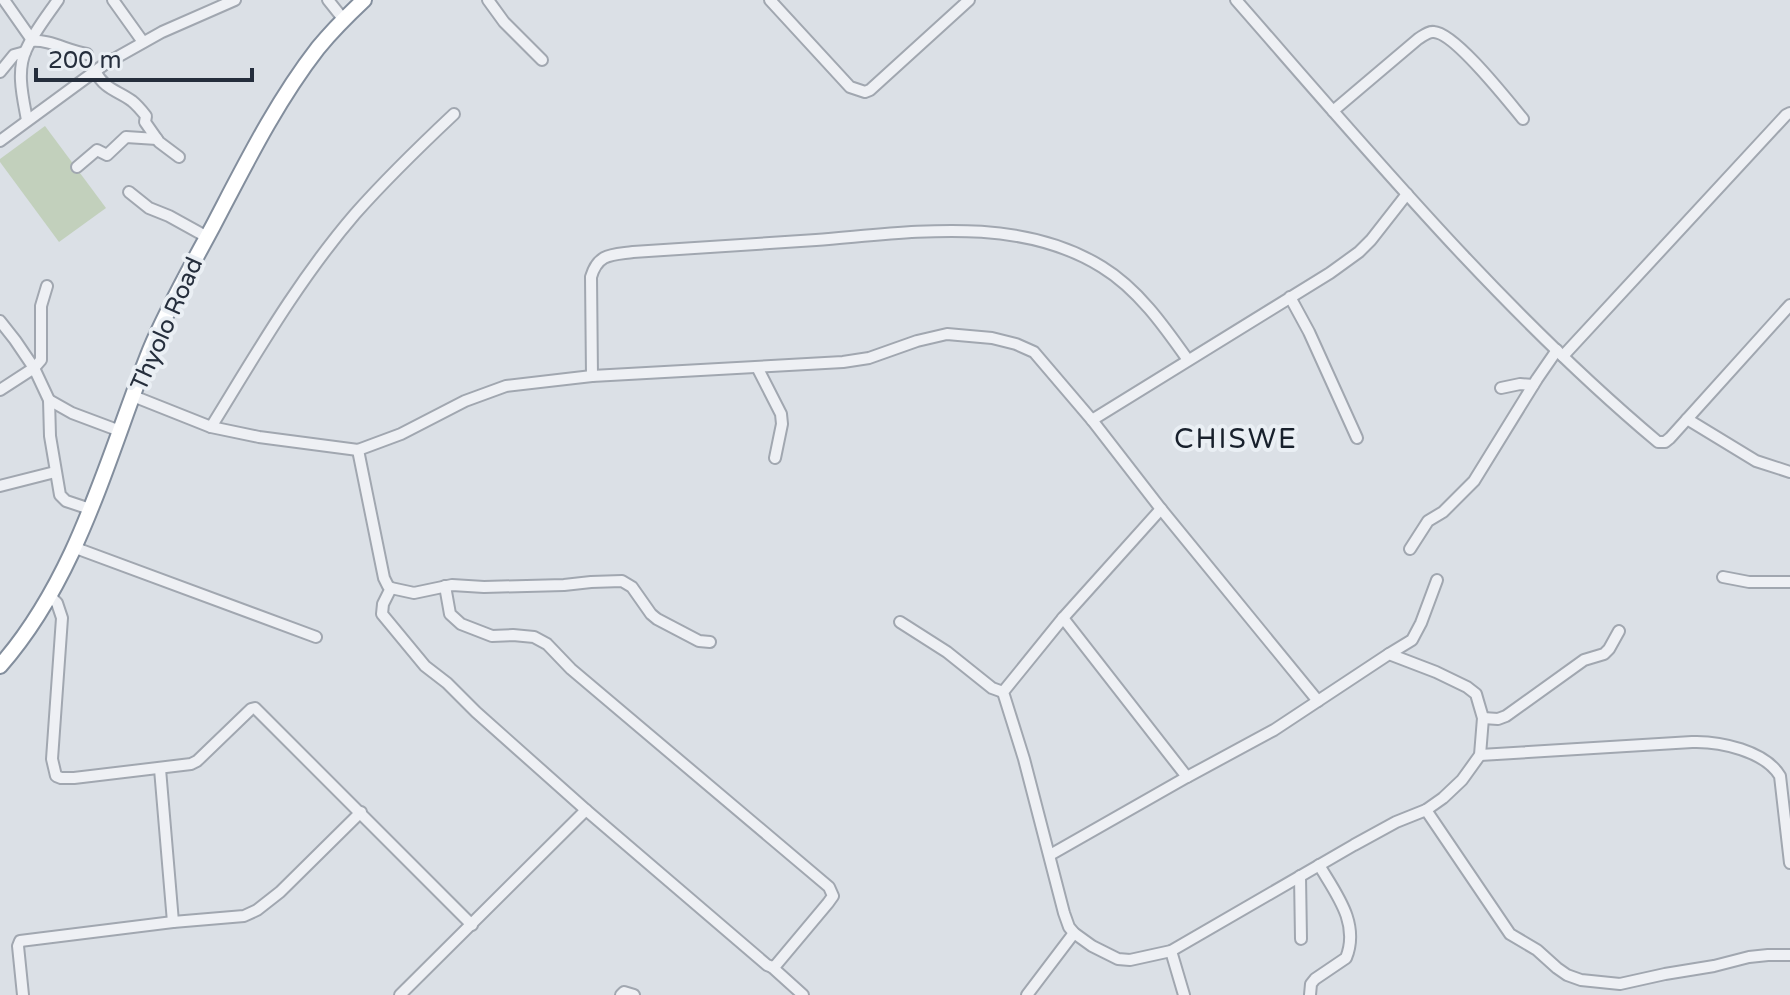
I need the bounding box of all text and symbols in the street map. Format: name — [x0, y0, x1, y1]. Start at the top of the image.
scale bar — [36, 32, 252, 82]
text: 200 m — [48, 46, 122, 75]
street label: Thyolo Road — [125, 253, 209, 395]
district label: CHISWE — [1174, 422, 1298, 456]

